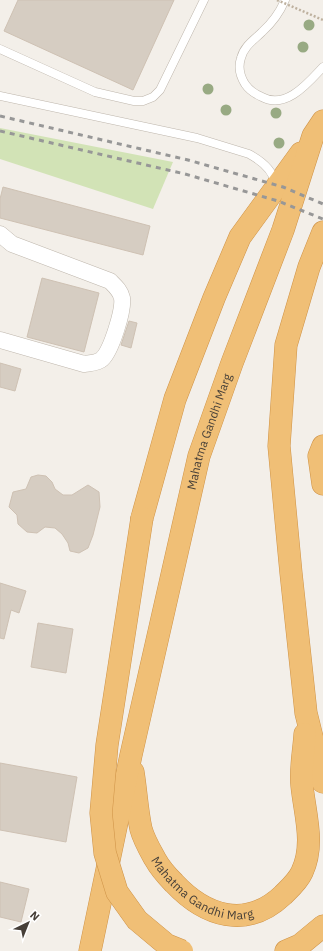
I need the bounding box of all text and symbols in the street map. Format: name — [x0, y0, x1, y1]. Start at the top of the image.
street label: Mahatma Gandhi Marg — [184, 371, 235, 491]
street label: Mahatma Gandhi Marg — [148, 854, 255, 923]
north arrow — [8, 903, 48, 943]
text: N — [27, 908, 43, 924]

